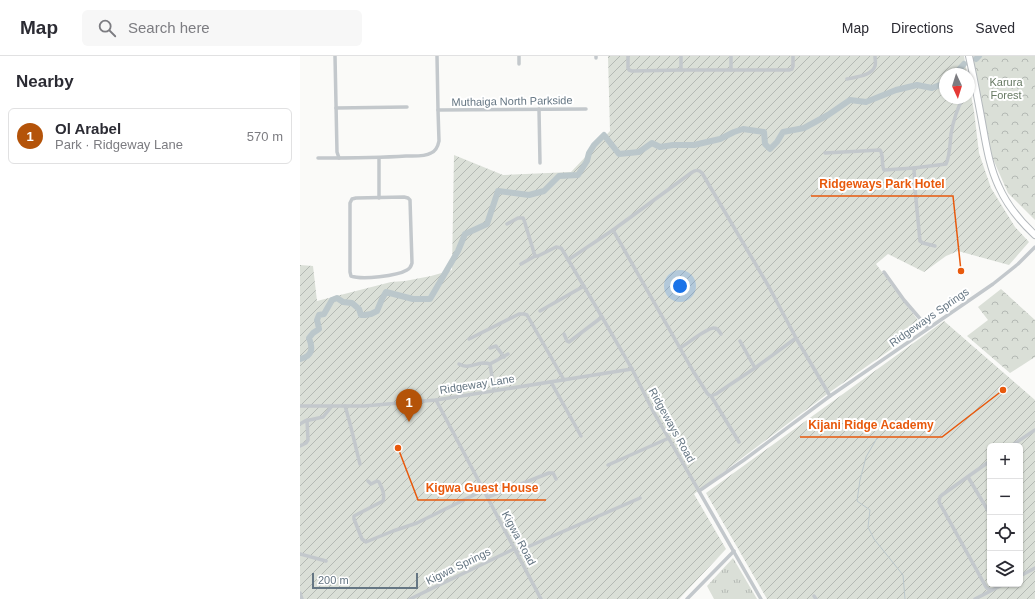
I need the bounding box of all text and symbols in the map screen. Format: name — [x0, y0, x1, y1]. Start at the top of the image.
search box — [82, 10, 362, 46]
text: Map — [20, 17, 58, 38]
icon: search — [96, 17, 118, 39]
text: Search here — [128, 19, 210, 36]
text: Map — [842, 20, 869, 36]
text: Directions — [891, 20, 953, 36]
text: Saved — [975, 20, 1015, 36]
north arrow — [939, 68, 975, 104]
text: Nearby — [16, 72, 74, 91]
park label: Karura Forest — [989, 76, 1023, 101]
street label: Muthaiga North Parkside — [451, 94, 573, 108]
text: Ol Arabel — [55, 120, 121, 137]
text: 1 — [26, 129, 34, 144]
text: 570 m — [247, 129, 283, 144]
text: Park · Ridgeway Lane — [55, 137, 183, 152]
callout: Ridgeways Park Hotel — [811, 172, 953, 196]
text: Ridgeways Park Hotel — [819, 177, 945, 191]
your location — [670, 276, 690, 296]
street label: Ridgeways Springs — [887, 285, 971, 349]
street label: Ridgeway Lane — [439, 372, 515, 396]
street label: Ridgeways Road — [647, 386, 697, 464]
pin: 1 — [396, 389, 422, 422]
callout: Kijani Ridge Academy — [800, 413, 942, 437]
text: Kijani Ridge Academy — [808, 418, 934, 432]
map controls — [987, 443, 1023, 587]
button: + — [987, 443, 1023, 479]
callout: Kigwa Guest House — [418, 476, 546, 500]
button: − — [987, 479, 1023, 515]
text: Kigwa Guest House — [426, 481, 539, 495]
street label: Kigwa Road — [500, 509, 538, 567]
button: locate — [987, 515, 1023, 551]
street label: Kigwa Springs — [424, 545, 493, 587]
button: layers — [987, 551, 1023, 587]
scale bar — [312, 571, 418, 590]
text: 200 m — [318, 574, 349, 586]

